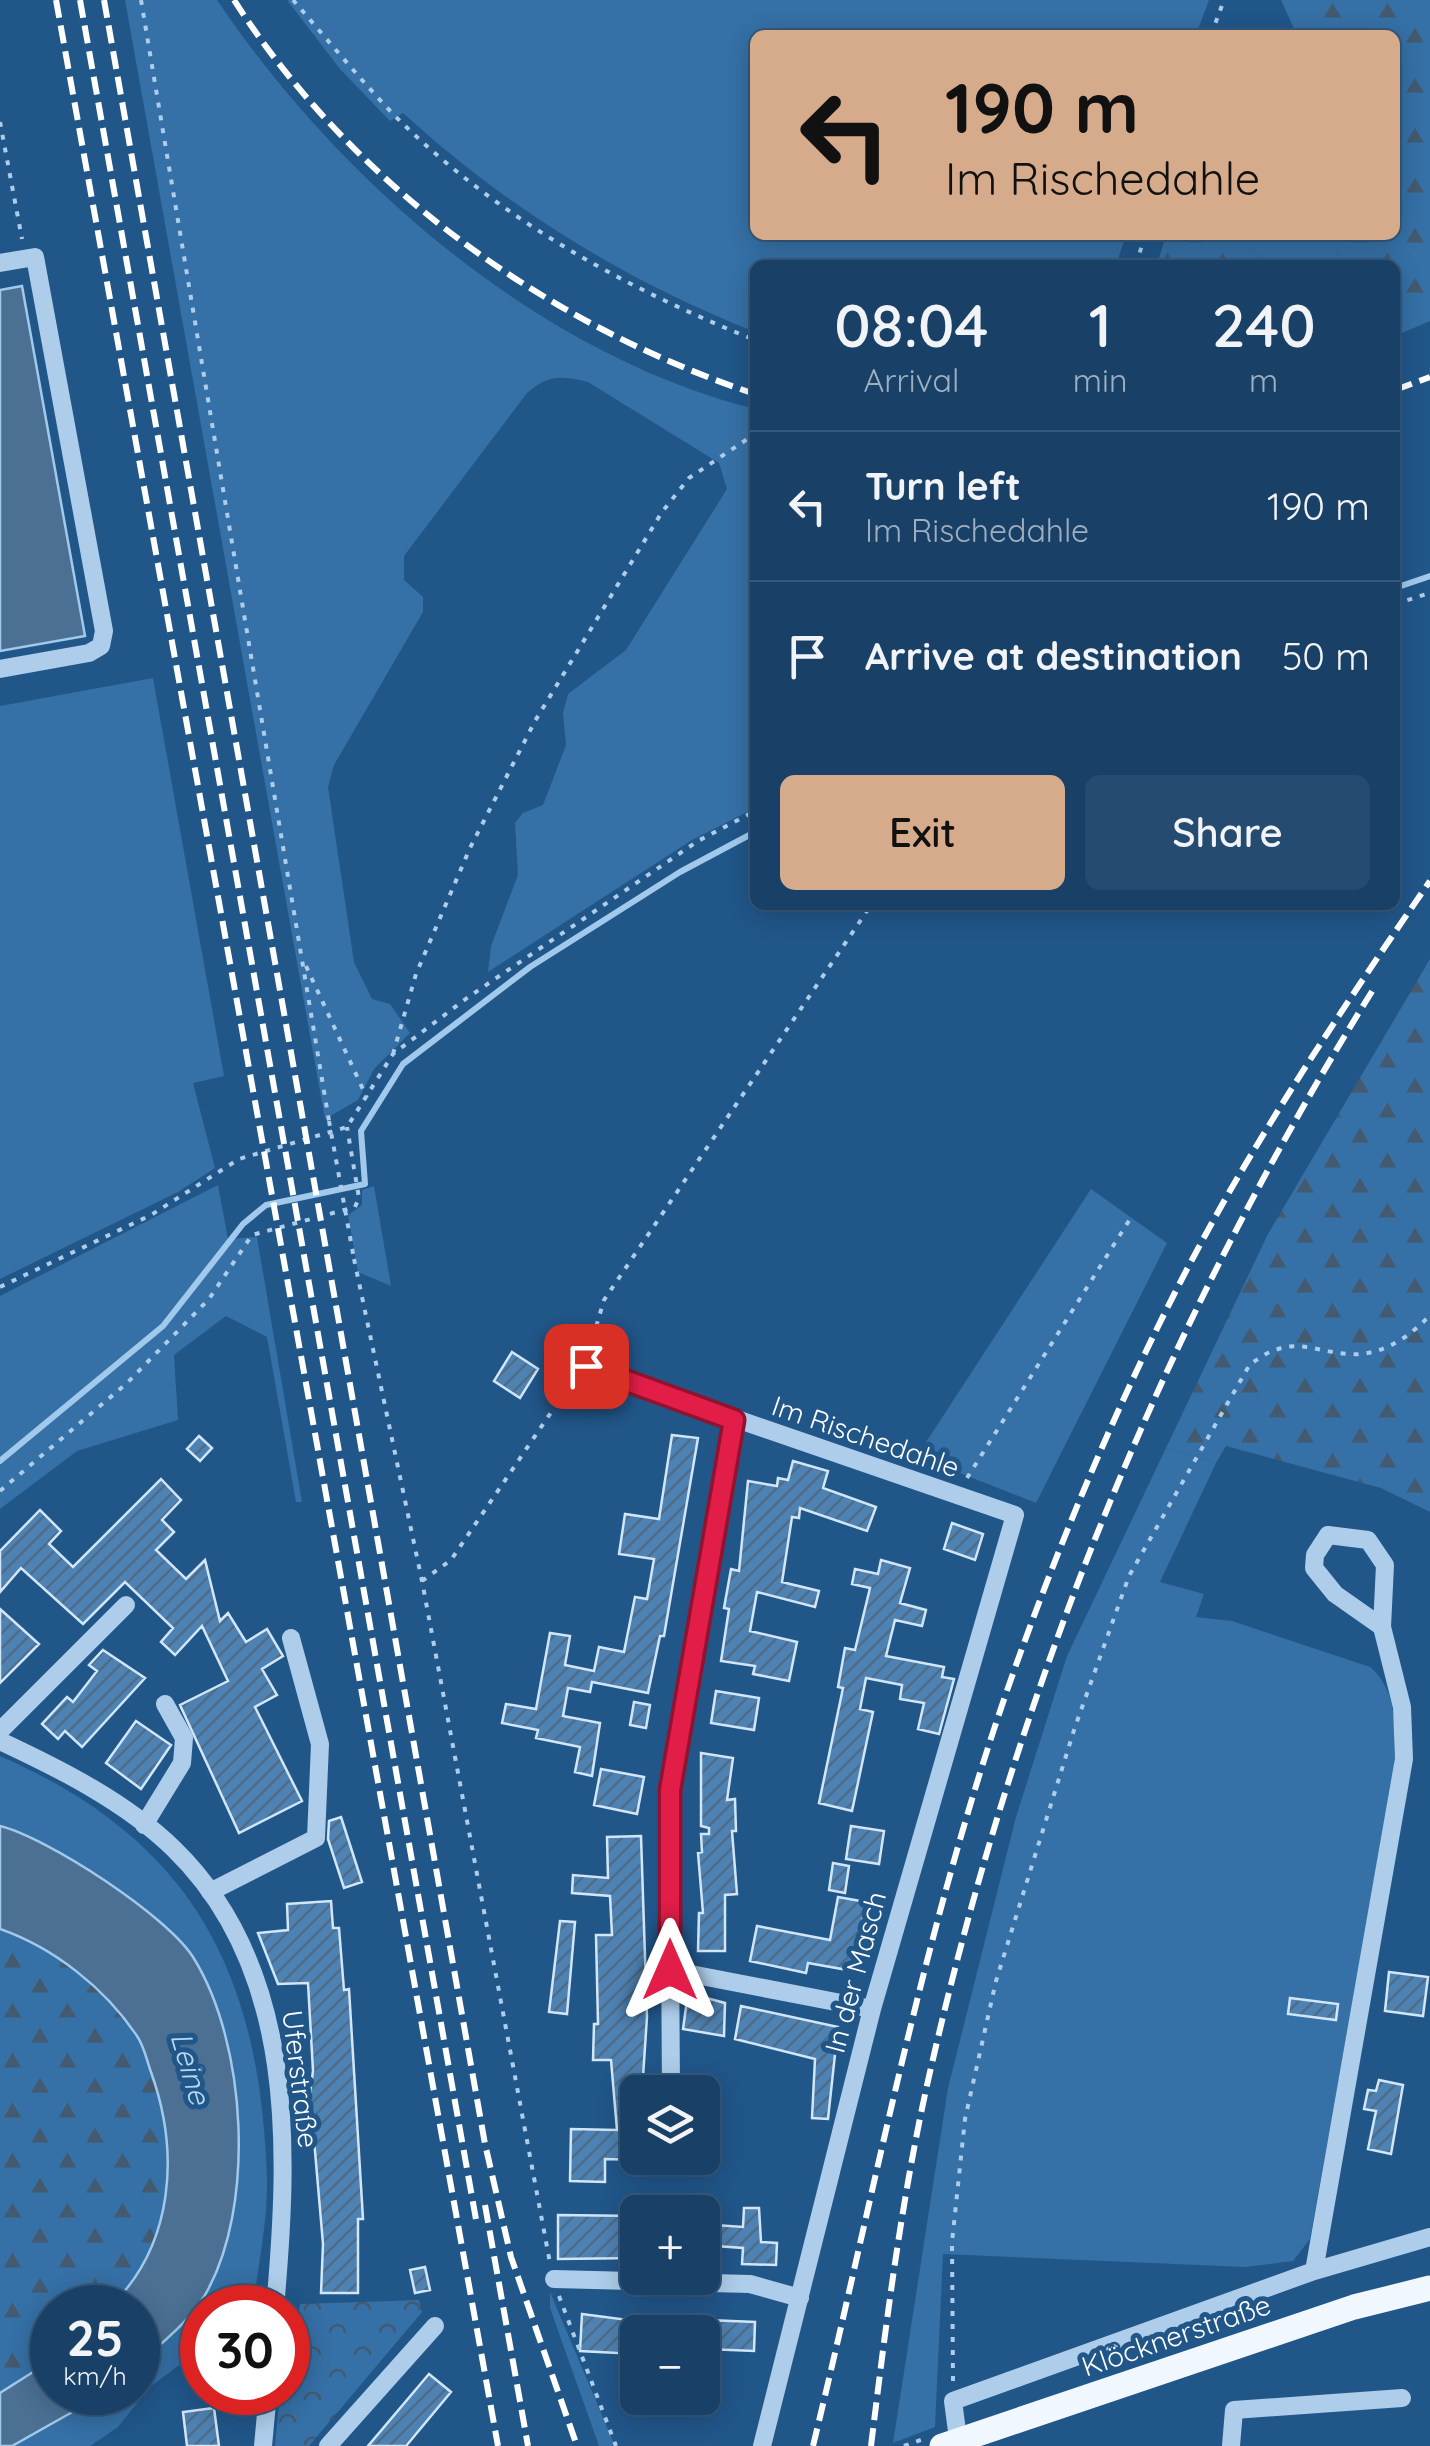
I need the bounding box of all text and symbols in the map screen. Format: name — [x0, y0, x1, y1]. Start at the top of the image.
text: 190 m — [945, 63, 1139, 151]
icon: left — [780, 70, 910, 200]
text: Im Rischedahle — [945, 150, 1260, 206]
text: 08:04 — [834, 287, 989, 362]
text: 1 — [1089, 287, 1112, 362]
text: 240 — [1212, 287, 1316, 362]
text: Arrival — [864, 360, 959, 400]
text: min — [1073, 360, 1127, 400]
text: m — [1249, 360, 1278, 400]
text: Turn left — [865, 462, 1021, 510]
icon: left — [780, 479, 835, 534]
text: 190 m — [1267, 482, 1370, 530]
text: Im Rischedahle — [865, 510, 1089, 550]
icon: arrive — [780, 629, 835, 684]
text: Arrive at destination — [865, 632, 1242, 680]
text: 50 m — [1282, 632, 1370, 680]
button: Exit — [780, 775, 1065, 890]
button: Share — [1085, 775, 1370, 890]
pin — [544, 1324, 629, 1409]
icon: arrive — [559, 1339, 614, 1394]
street label: Im Rischedahle — [768, 1388, 964, 1484]
street label: In der Masch — [817, 1887, 893, 2057]
position arrow — [618, 1918, 722, 2022]
street label: Uferstraße — [275, 2008, 327, 2150]
water label: Leine — [163, 2027, 220, 2110]
map controls — [620, 2075, 720, 2415]
button: layers — [620, 2075, 720, 2175]
button: + — [620, 2195, 720, 2295]
speed limit sign: 30 — [180, 2285, 310, 2415]
street label: Klöcknerstraße — [1077, 2286, 1275, 2384]
text: 25 — [66, 2306, 124, 2369]
button: − — [620, 2315, 720, 2415]
text: km/h — [63, 2360, 127, 2391]

